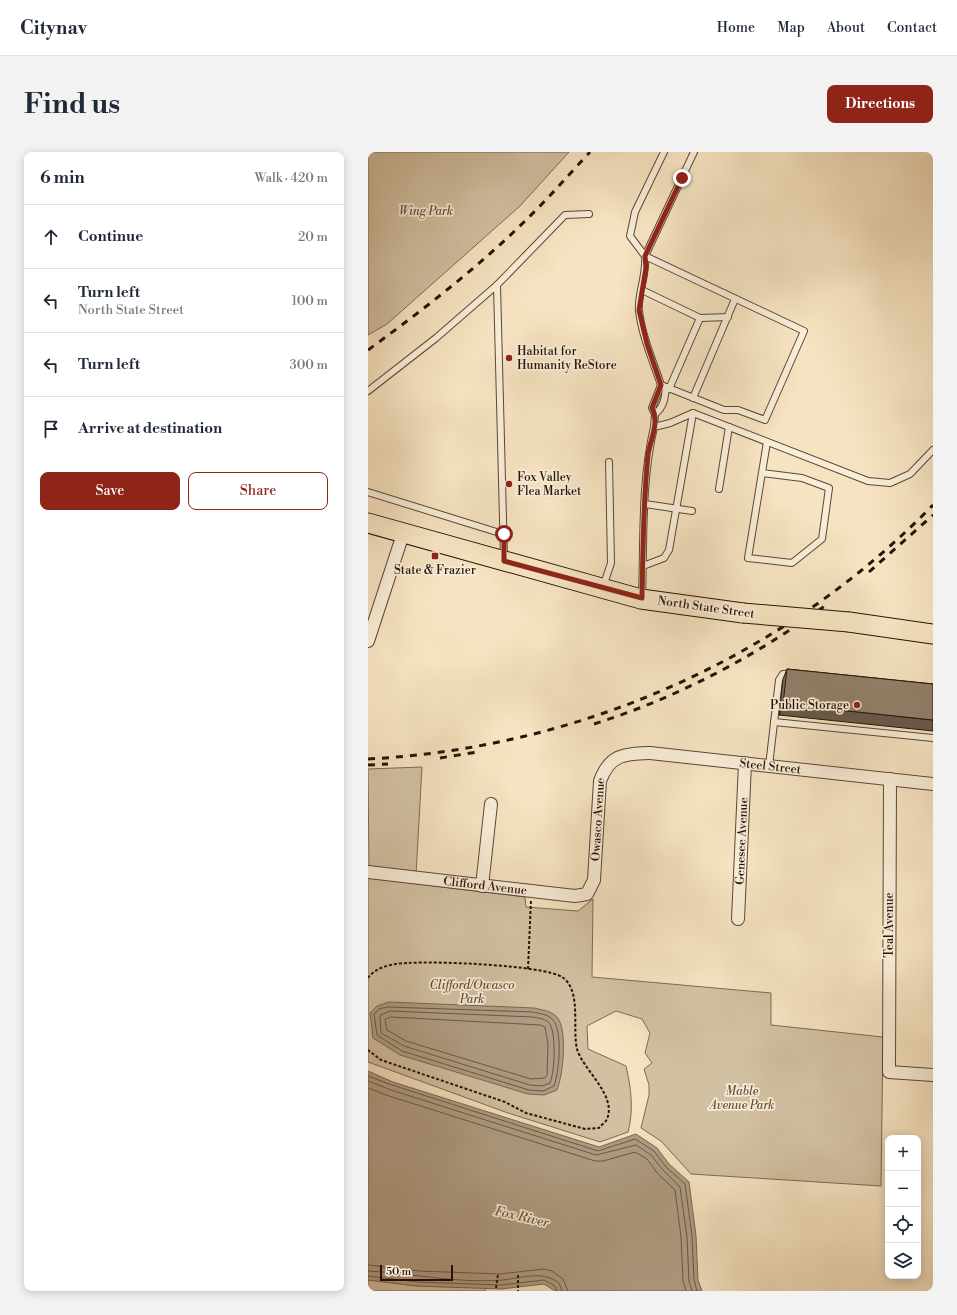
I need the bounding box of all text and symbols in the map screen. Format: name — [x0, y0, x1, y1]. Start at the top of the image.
text: Citynav — [20, 16, 87, 40]
text: Home — [717, 19, 755, 37]
text: Map — [777, 19, 805, 37]
text: About — [827, 19, 865, 37]
text: Contact — [887, 19, 937, 37]
button: Directions — [827, 85, 933, 123]
text: Find us — [24, 87, 120, 122]
text: 6 min — [40, 167, 85, 189]
route end — [673, 169, 691, 187]
text: Walk · 420 m — [254, 170, 328, 186]
park label: Wing Park — [399, 204, 453, 219]
icon: ahead — [40, 226, 62, 248]
text: Continue — [78, 227, 143, 246]
text: 20 m — [298, 229, 328, 245]
text: Turn left — [78, 283, 140, 302]
icon: left — [40, 290, 62, 312]
text: 100 m — [292, 293, 328, 309]
text: North State Street — [78, 302, 184, 318]
place label: Habitat for Humanity ReStore — [517, 344, 617, 373]
marker: Habitat for Humanity ReStore — [504, 353, 514, 363]
icon: left — [40, 354, 62, 376]
text: Turn left — [78, 355, 140, 374]
text: 300 m — [290, 357, 328, 373]
icon: arrive — [40, 418, 62, 440]
text: Arrive at destination — [78, 419, 222, 438]
place label: Fox Valley Flea Market — [517, 470, 582, 499]
button: Save — [40, 472, 180, 510]
button: Share — [188, 472, 328, 510]
marker: Fox Valley Flea Market — [504, 479, 514, 489]
route start — [495, 525, 513, 543]
marker: State & Frazier — [430, 551, 440, 561]
place label: State & Frazier — [394, 563, 476, 578]
street label: North State Street — [656, 593, 756, 622]
place label: Public Storage — [770, 698, 849, 713]
marker: Public Storage — [852, 700, 862, 710]
street label: Steel Street — [739, 756, 802, 778]
street label: Owasco Avenue — [588, 775, 609, 862]
street label: Genesee Avenue — [733, 797, 751, 885]
street label: Clifford Avenue — [443, 874, 528, 898]
street label: Teal Avenue — [882, 892, 897, 958]
park label: Clifford/Owasco Park — [429, 978, 515, 1007]
park label: Mable Avenue Park — [708, 1084, 774, 1113]
map controls — [885, 1135, 921, 1279]
button: + — [885, 1135, 921, 1171]
button: − — [885, 1171, 921, 1207]
water label: Fox River — [493, 1203, 551, 1231]
button: locate — [885, 1207, 921, 1243]
button: layers — [885, 1243, 921, 1279]
scale bar — [380, 1263, 453, 1282]
text: 50 m — [386, 1265, 411, 1279]

